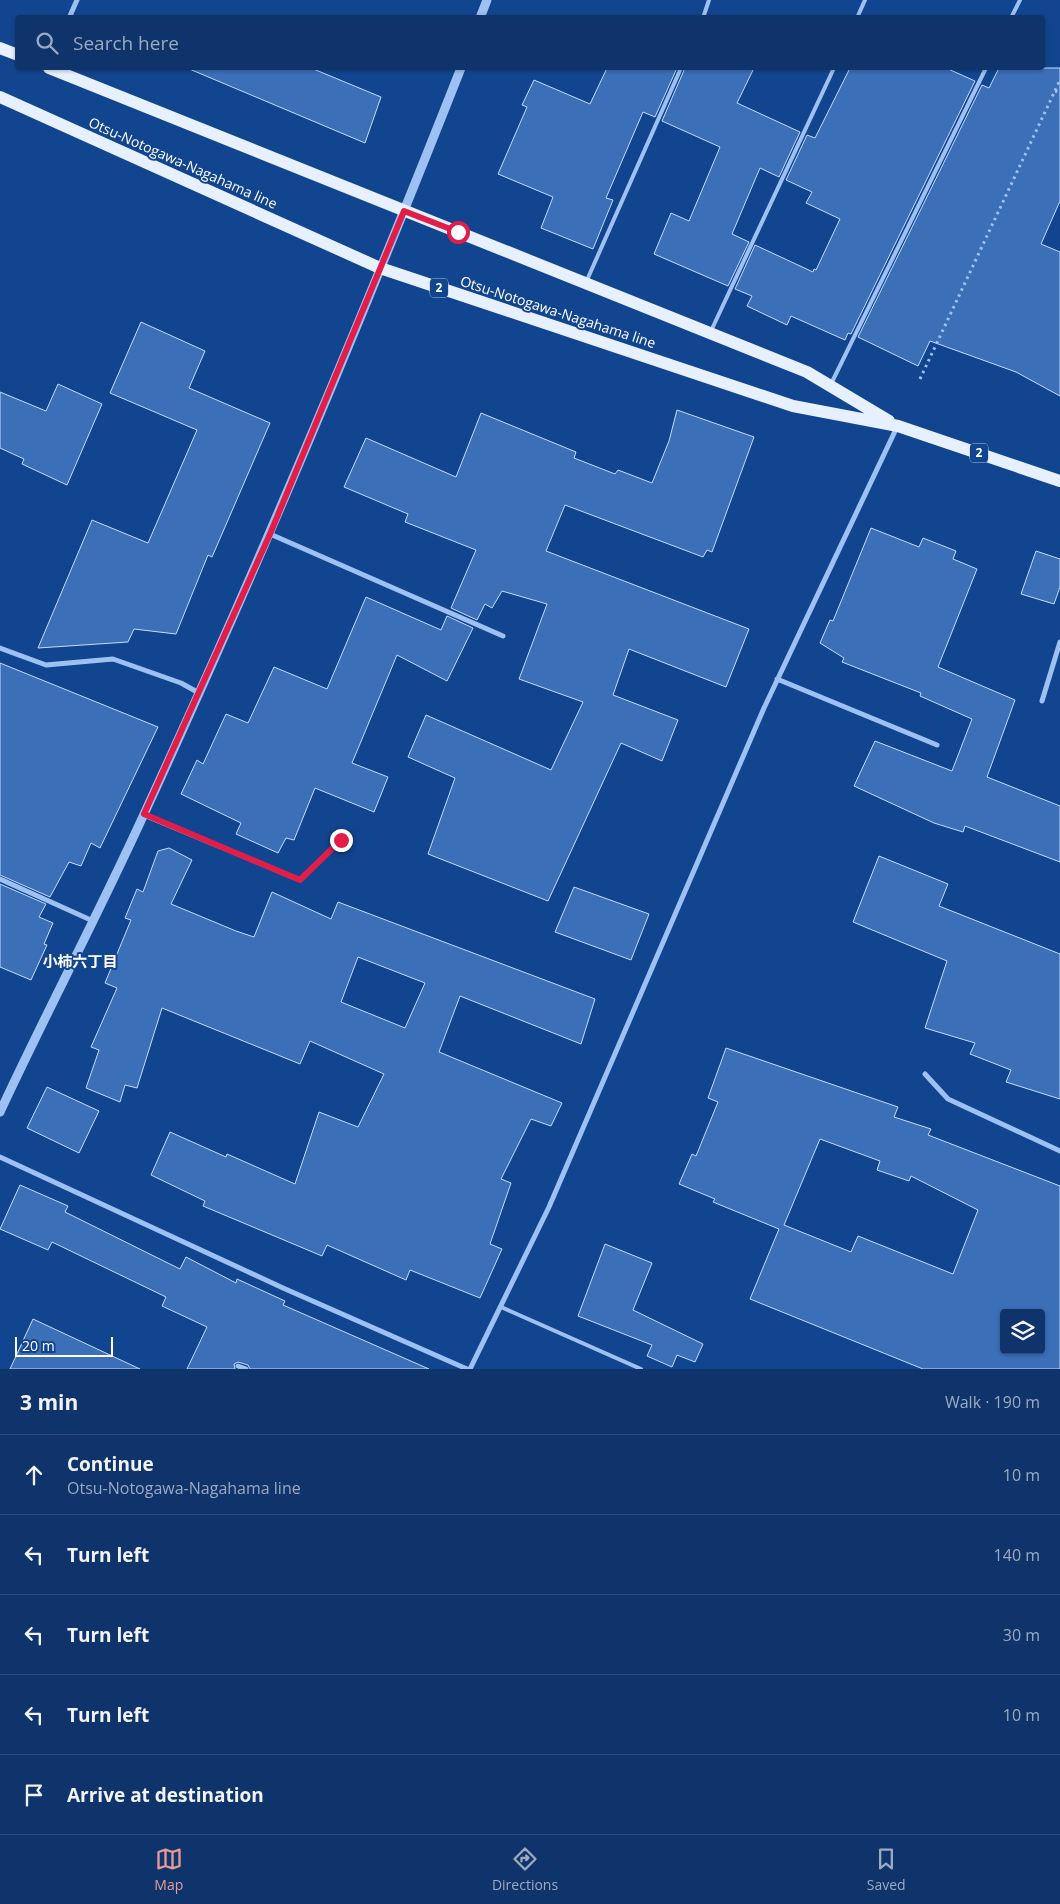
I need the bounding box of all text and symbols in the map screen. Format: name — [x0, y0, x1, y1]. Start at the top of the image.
search box — [15, 15, 1045, 70]
icon: search — [33, 29, 61, 57]
text: Search here — [73, 30, 179, 56]
street label: Otsu-Notogawa-Nagahama line — [86, 112, 281, 213]
route start — [447, 221, 470, 244]
street label: Otsu-Notogawa-Nagahama line — [458, 271, 658, 352]
road number: 2 — [430, 278, 448, 298]
road number: 2 — [970, 443, 988, 462]
route end — [330, 829, 353, 852]
district label: 小柿六丁目 — [42, 951, 118, 971]
map controls — [1000, 1309, 1045, 1354]
button: layers — [1000, 1309, 1045, 1354]
scale bar — [15, 1334, 112, 1357]
text: 20 m — [22, 1336, 55, 1355]
text: 3 min — [20, 1388, 78, 1416]
text: Walk · 190 m — [945, 1391, 1040, 1413]
text: Continue — [67, 1451, 154, 1477]
icon: ahead — [20, 1461, 48, 1489]
text: 10 m — [1003, 1464, 1040, 1486]
text: Otsu-Notogawa-Nagahama line — [67, 1477, 301, 1499]
icon: left — [20, 1541, 48, 1569]
text: Turn left — [67, 1542, 149, 1568]
text: 140 m — [994, 1544, 1040, 1566]
icon: left — [20, 1621, 48, 1649]
text: Turn left — [67, 1622, 149, 1648]
text: 30 m — [1003, 1624, 1040, 1646]
icon: left — [20, 1701, 48, 1729]
text: Turn left — [67, 1702, 149, 1728]
text: 10 m — [1003, 1704, 1040, 1726]
icon: arrive — [20, 1781, 48, 1809]
text: Arrive at destination — [67, 1782, 264, 1808]
tab: Map — [154, 1845, 183, 1894]
tab: Directions — [492, 1845, 558, 1894]
tab: Saved — [867, 1845, 906, 1894]

